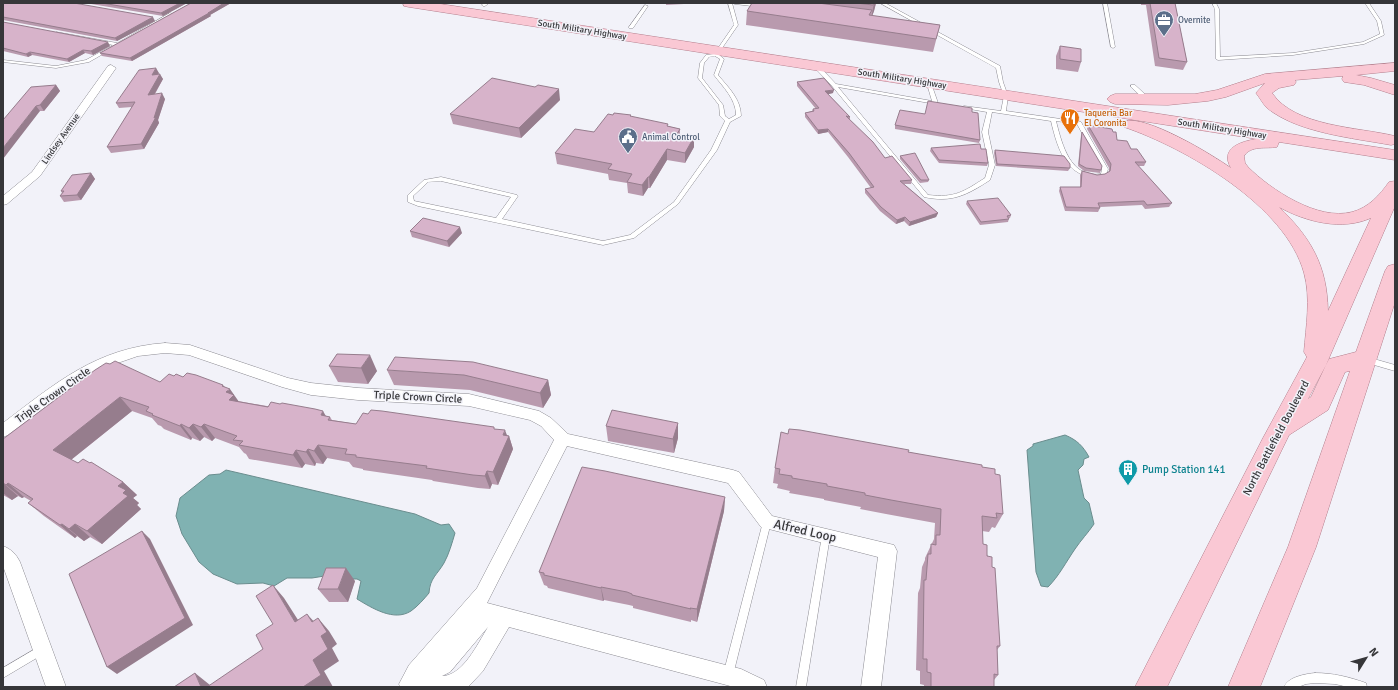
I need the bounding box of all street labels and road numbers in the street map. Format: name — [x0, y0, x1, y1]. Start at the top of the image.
street label: South Military Highway — [537, 18, 628, 43]
street label: South Military Highway — [857, 67, 948, 92]
street label: Lindsey Avenue — [39, 111, 83, 166]
street label: South Military Highway — [1177, 117, 1268, 142]
street label: Triple Crown Circle — [13, 364, 93, 426]
street label: North Battlefield Boulevard — [1240, 378, 1312, 498]
street label: Triple Crown Circle — [373, 388, 463, 406]
street label: Alfred Loop — [772, 516, 838, 546]

